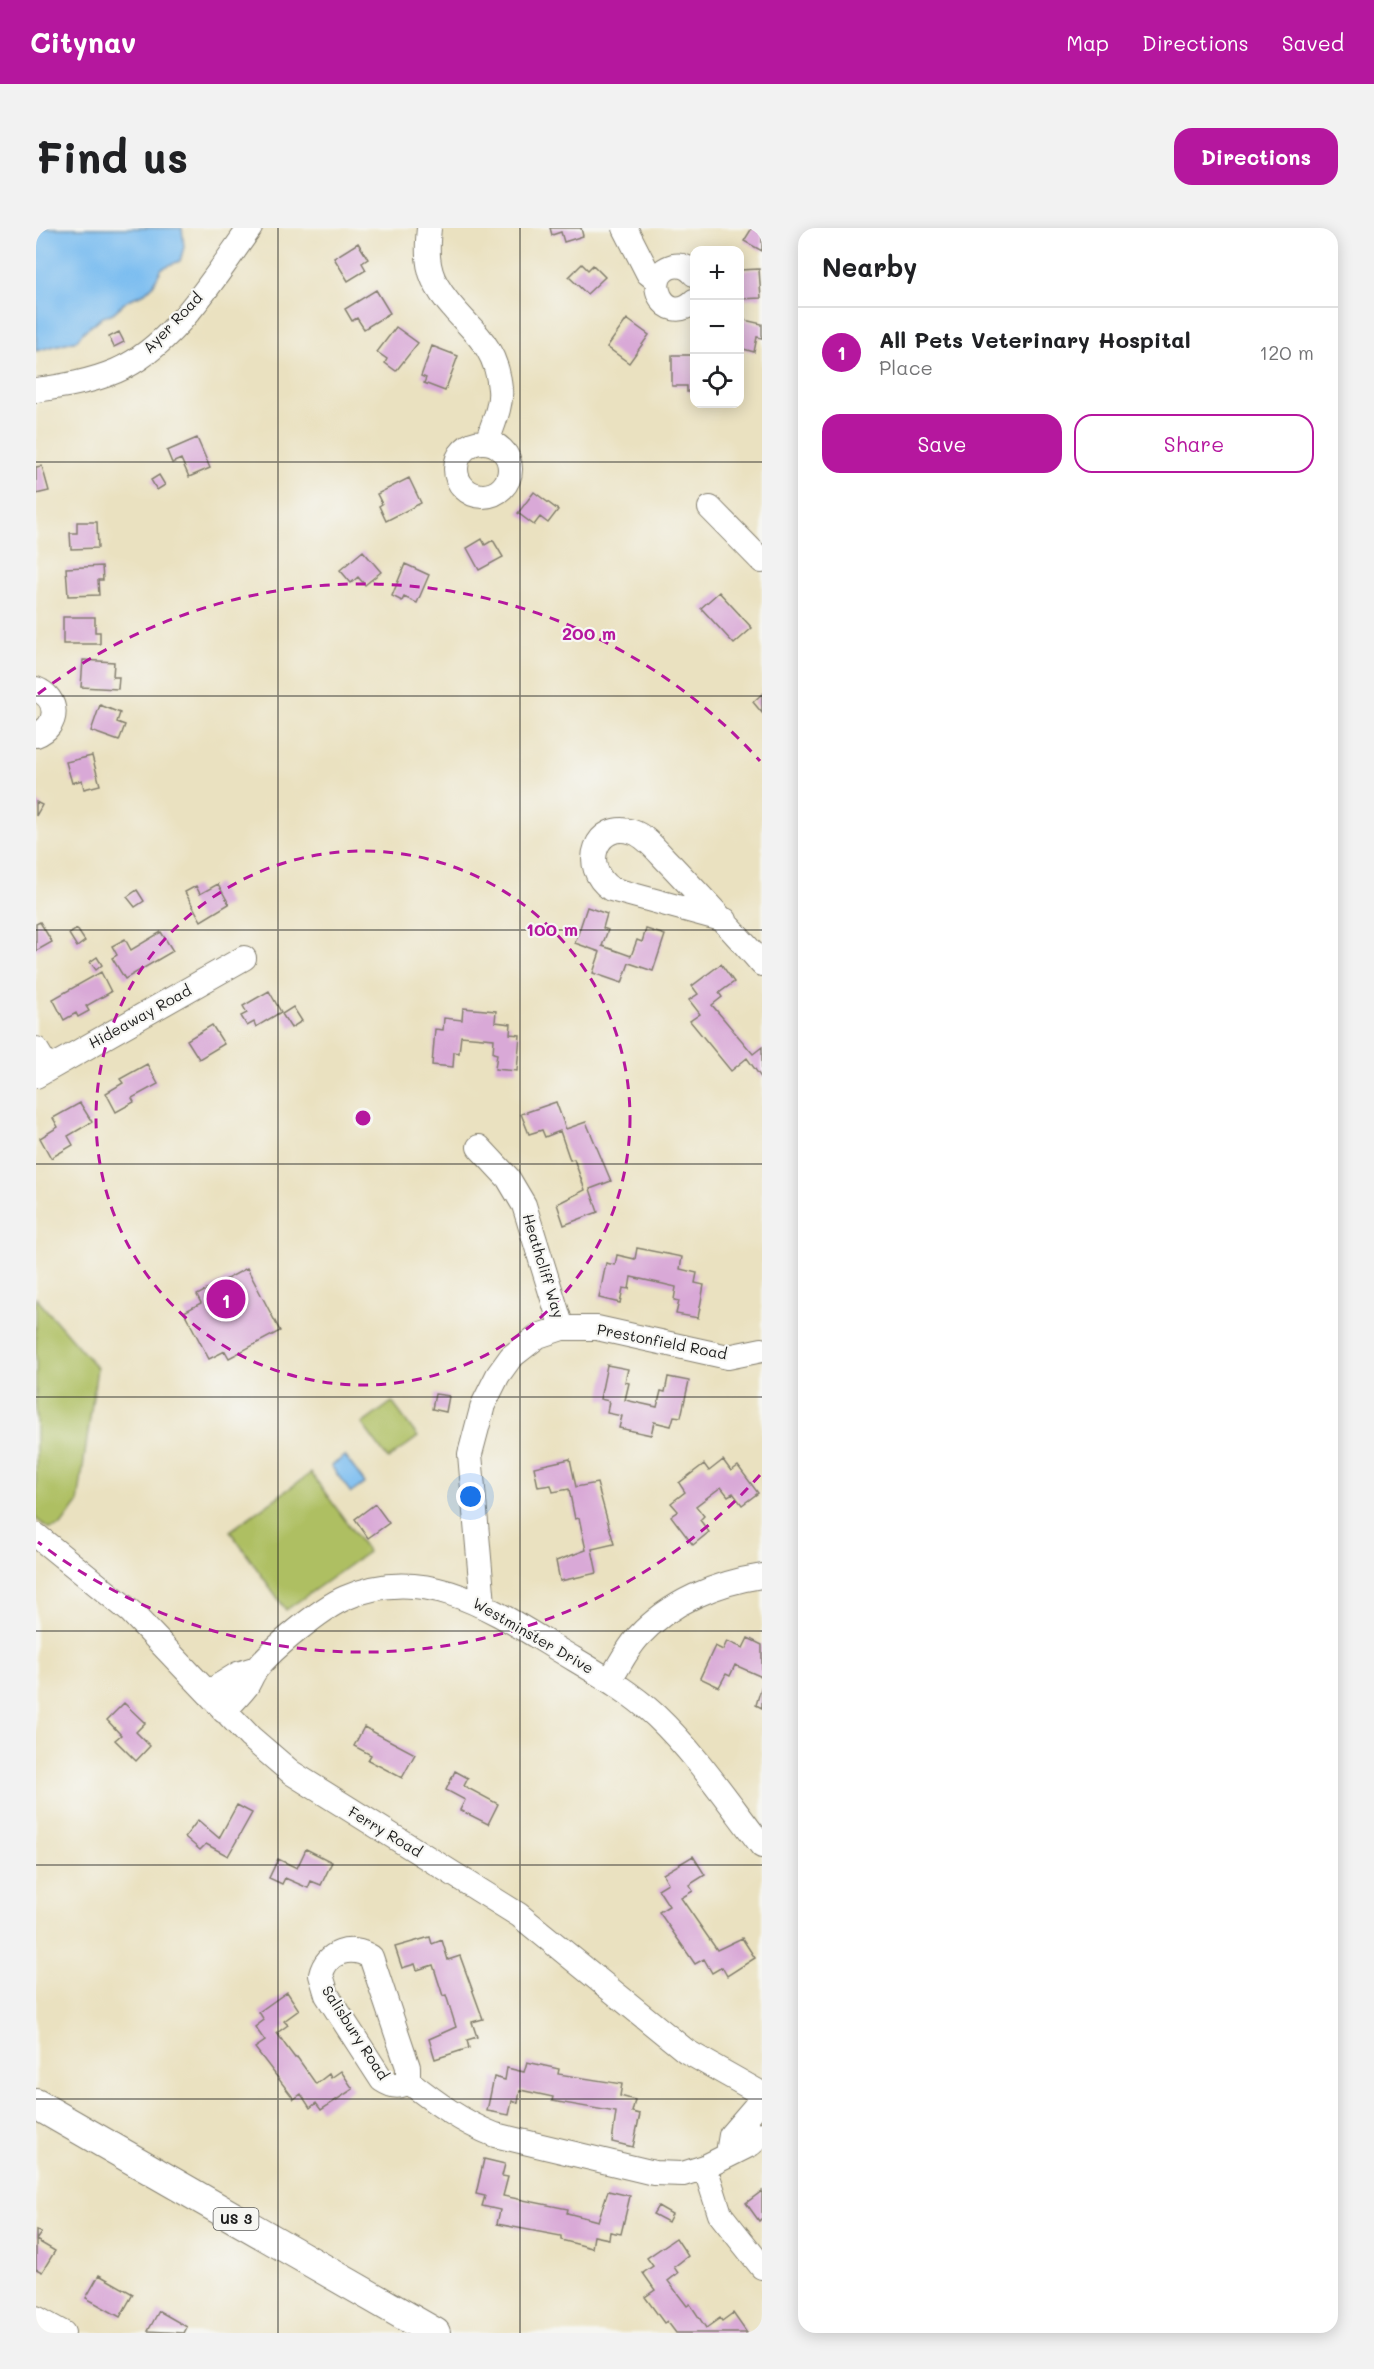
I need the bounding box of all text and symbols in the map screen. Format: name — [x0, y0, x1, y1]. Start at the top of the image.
text: Citynav — [30, 24, 136, 60]
text: Map — [1066, 29, 1109, 56]
text: Directions — [1142, 29, 1249, 56]
text: Saved — [1282, 29, 1344, 56]
button: Directions — [1174, 128, 1338, 185]
text: Find us — [36, 129, 188, 184]
map controls — [690, 246, 744, 408]
button: + — [690, 246, 744, 300]
text: Nearby — [822, 250, 917, 284]
street label: Ayer Road — [138, 288, 206, 357]
button: − — [690, 300, 744, 354]
text: All Pets Veterinary Hospital — [879, 325, 1191, 354]
text: 1 — [837, 339, 846, 365]
text: 120 m — [1259, 339, 1314, 365]
button: locate — [690, 354, 744, 408]
text: Place — [879, 354, 933, 380]
button: Save — [822, 414, 1062, 473]
button: Share — [1074, 414, 1314, 473]
text: 200 m — [562, 621, 616, 645]
text: 100 m — [526, 917, 578, 941]
street label: Hideaway Road — [85, 980, 194, 1053]
centre of rings — [353, 1108, 373, 1128]
street label: Heathcliff Way — [519, 1211, 569, 1321]
pin: 1 — [206, 1276, 246, 1322]
street label: Prestonfield Road — [595, 1319, 729, 1363]
your location — [456, 1482, 485, 1511]
street label: Westminster Drive — [469, 1592, 598, 1678]
street label: Ferry Road — [345, 1801, 426, 1861]
street label: Salisbury Road — [318, 1981, 394, 2083]
road number: US 3 — [214, 2208, 258, 2230]

